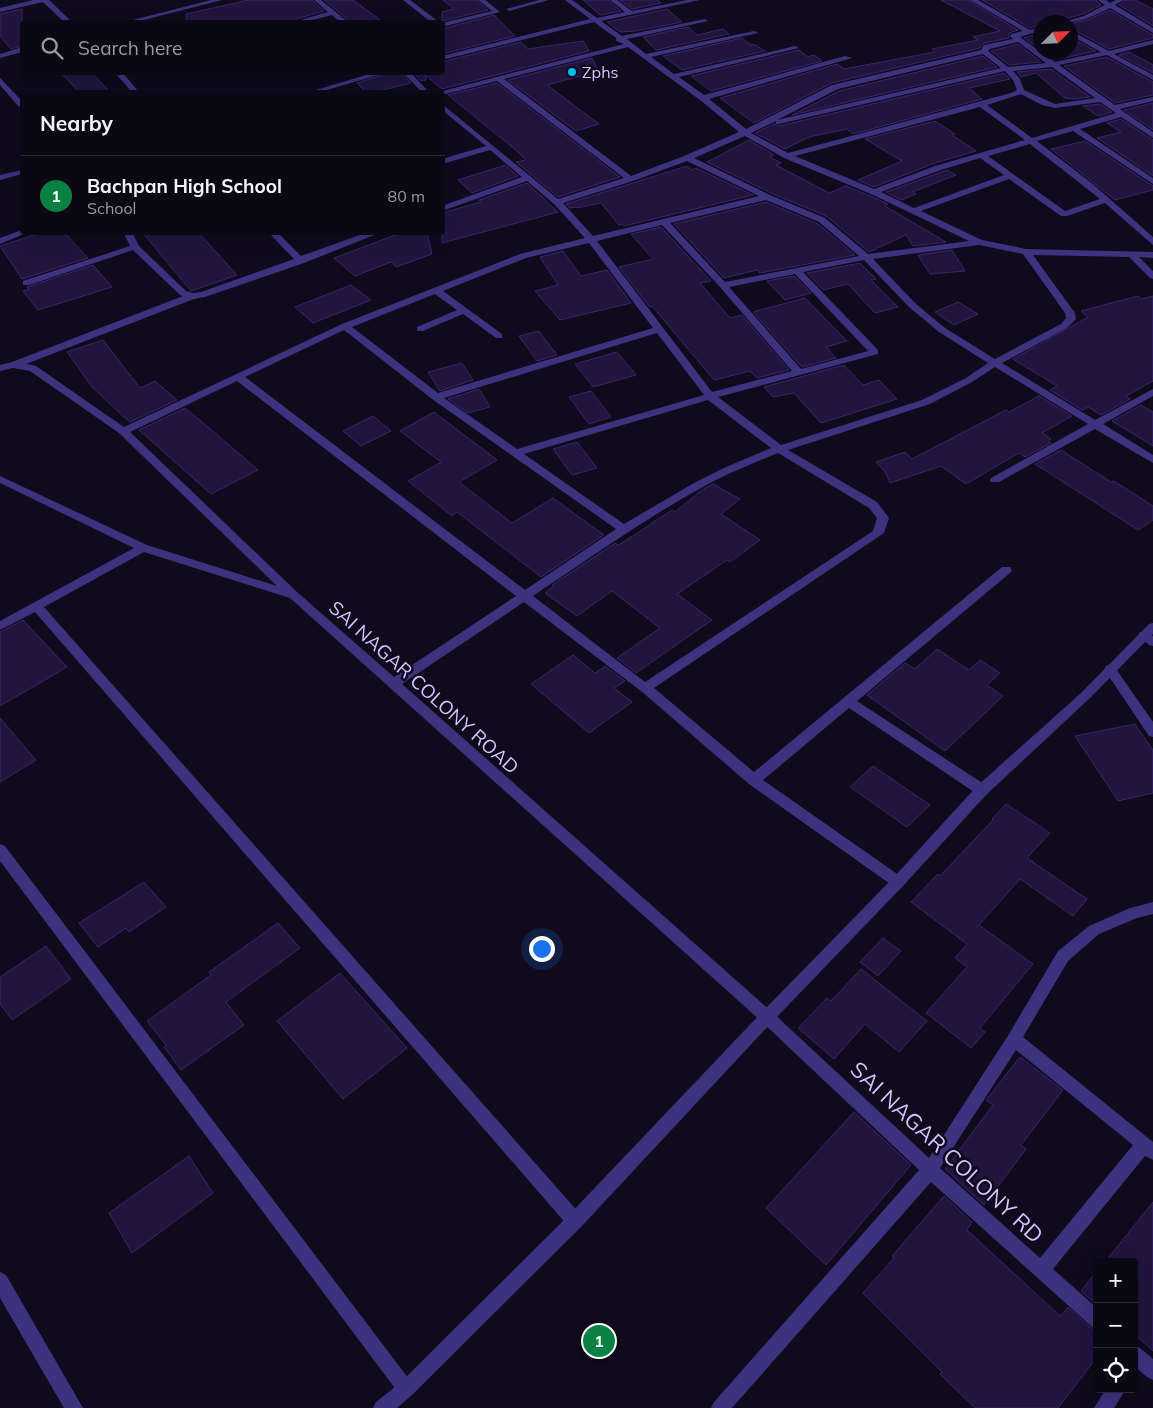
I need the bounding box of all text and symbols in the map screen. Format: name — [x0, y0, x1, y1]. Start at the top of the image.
north arrow — [1033, 15, 1078, 60]
search box — [20, 20, 445, 75]
icon: search — [38, 34, 66, 62]
text: Search here — [78, 36, 182, 60]
place label: Zphs — [582, 62, 619, 82]
marker: Zphs — [566, 66, 578, 78]
text: Nearby — [40, 110, 113, 136]
text: Bachpan High School — [87, 174, 282, 198]
text: 1 — [51, 186, 61, 206]
text: 80 m — [388, 186, 425, 206]
text: School — [87, 198, 136, 218]
street label: SAI NAGAR COLONY ROAD — [324, 595, 524, 779]
your location — [529, 936, 555, 962]
street label: SAI NAGAR COLONY RD — [845, 1055, 1049, 1249]
map controls — [1093, 1258, 1138, 1393]
button: + — [1093, 1258, 1138, 1303]
button: − — [1093, 1303, 1138, 1348]
pin: 1 — [583, 1322, 615, 1360]
button: locate — [1093, 1348, 1138, 1393]

